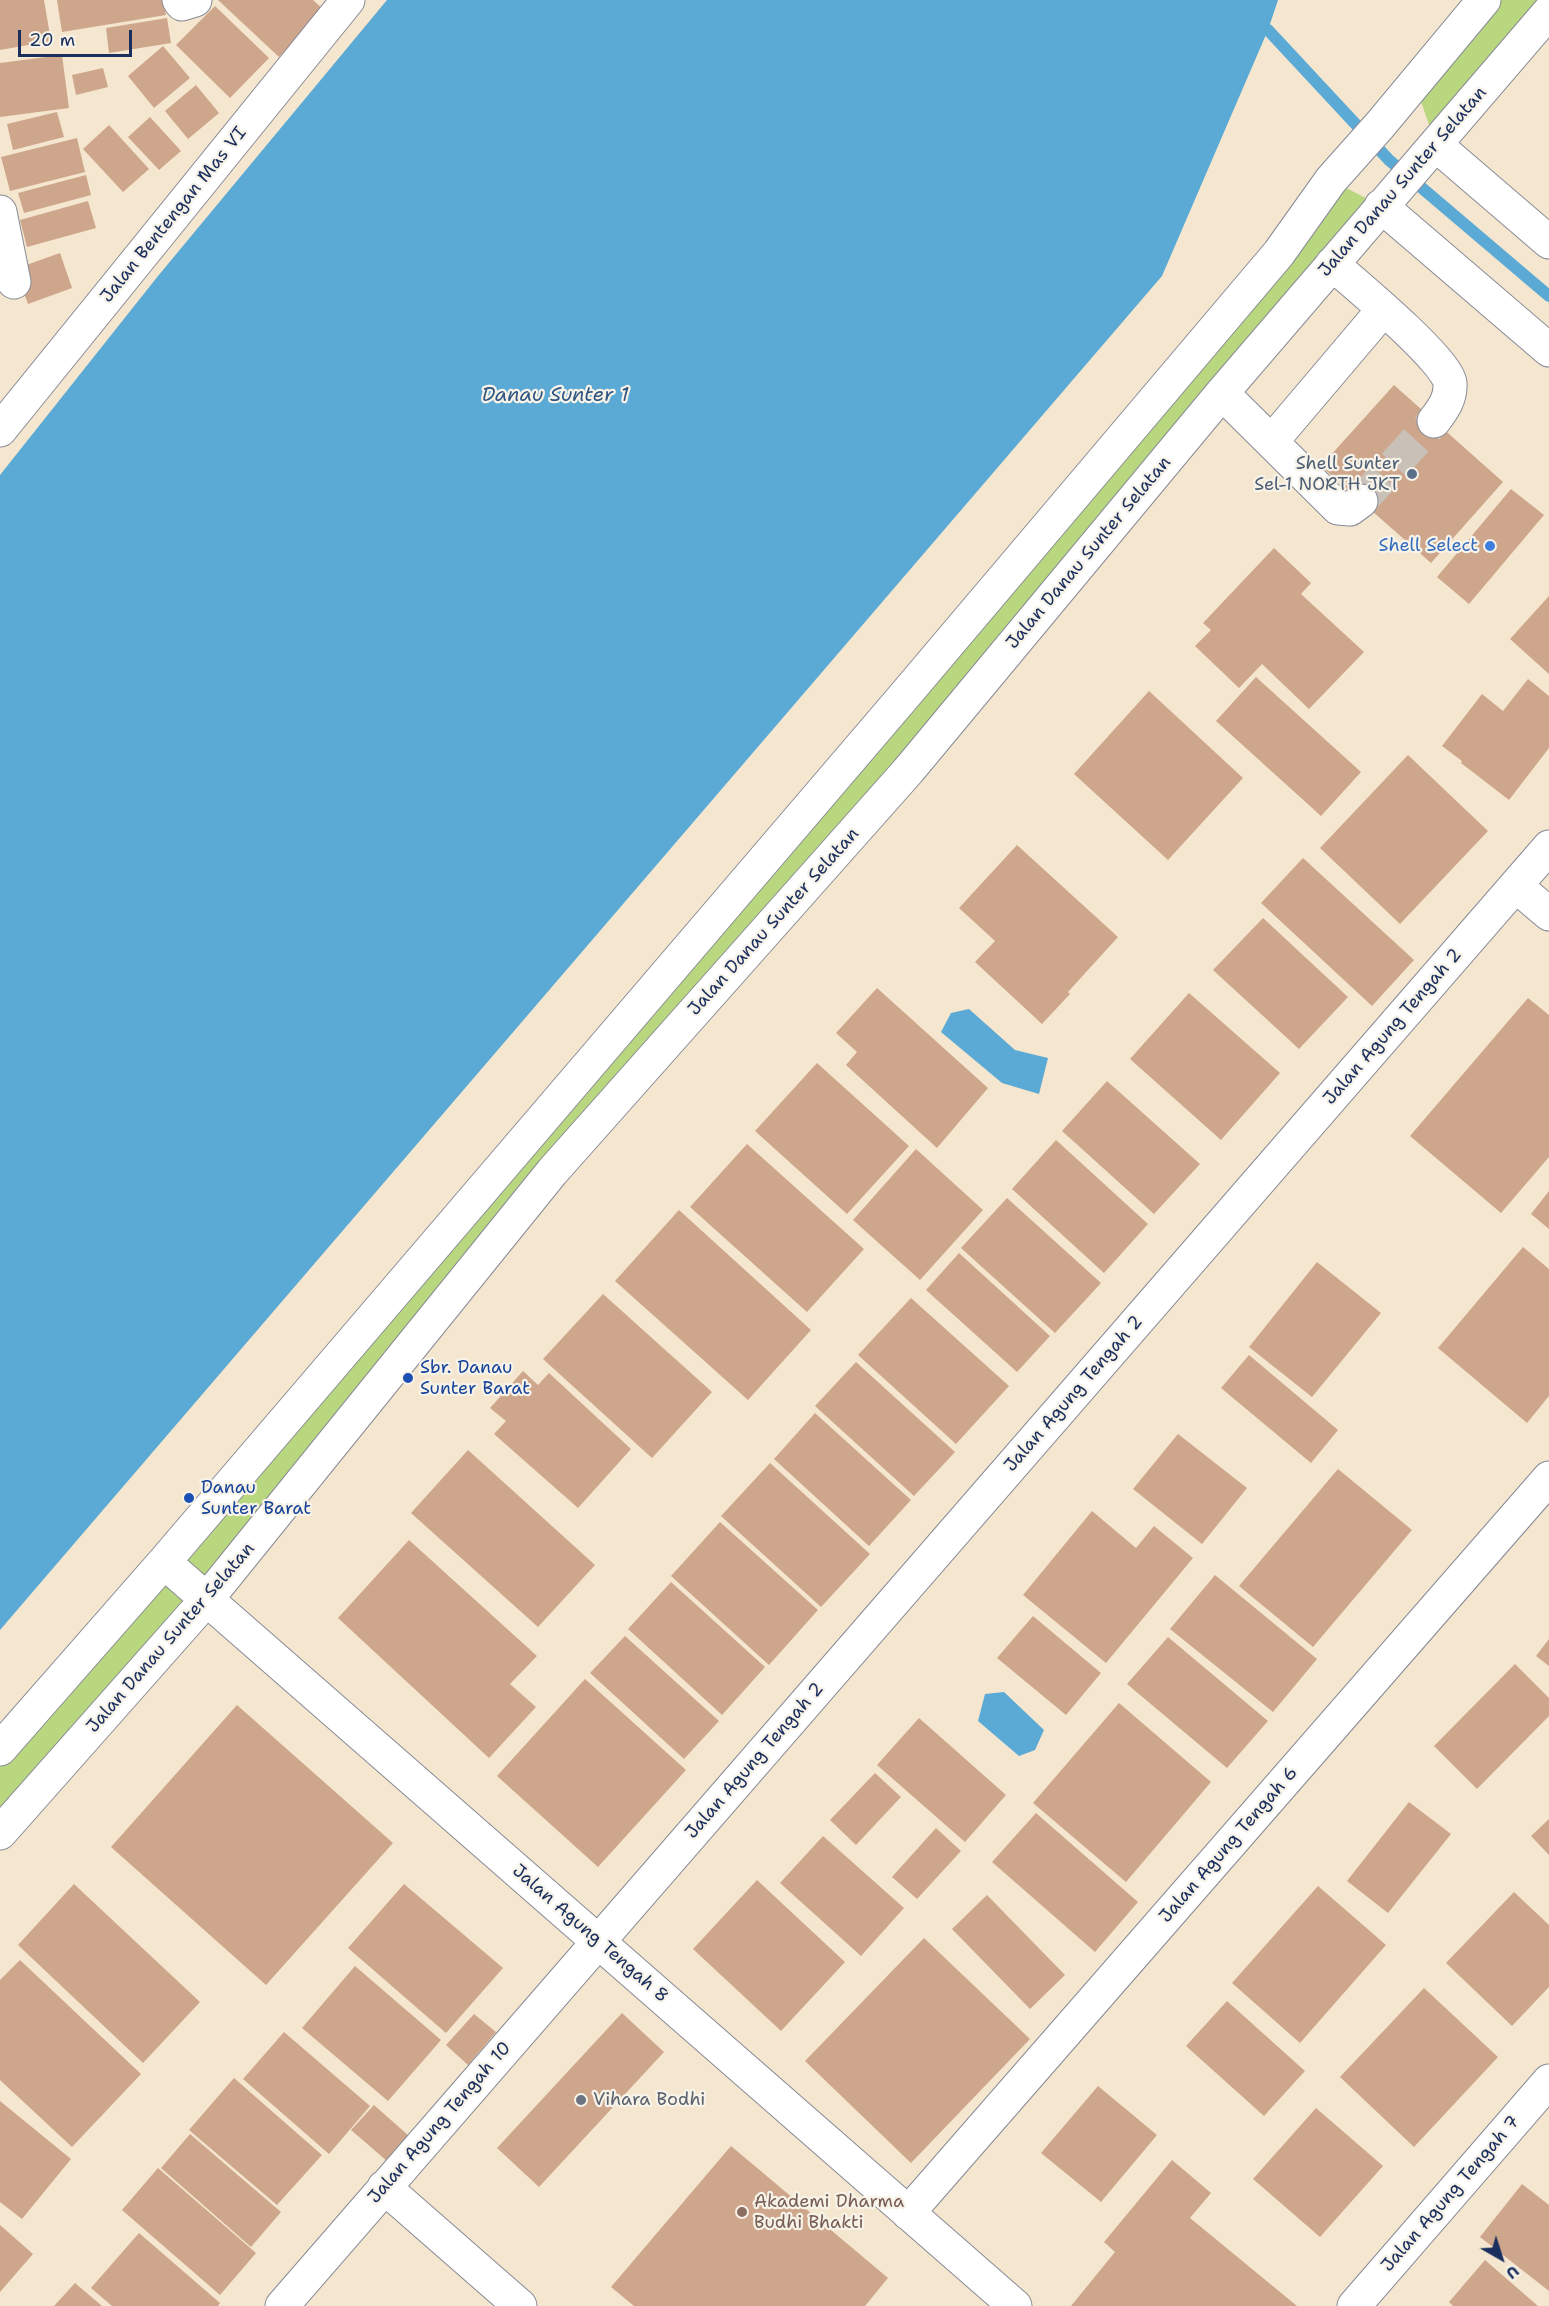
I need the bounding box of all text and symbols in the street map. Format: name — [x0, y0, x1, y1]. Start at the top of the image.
scale bar — [21, 18, 135, 56]
text: 20 m — [29, 28, 75, 52]
street label: Jalan Danau Sunter Selatan — [1315, 83, 1491, 281]
street label: Jalan Bentengan Mas VI — [96, 123, 252, 307]
water label: Danau Sunter 1 — [482, 384, 628, 408]
street label: Jalan Danau Sunter Selatan — [1002, 452, 1176, 654]
place label: Shell Sunter Sel-1 NORTH JKT — [1254, 453, 1400, 496]
marker: Shell Sunter Sel-1 NORTH JKT — [1405, 467, 1419, 481]
place label: Shell Select — [1378, 535, 1478, 557]
marker: Shell Select — [1483, 539, 1497, 553]
street label: Jalan Danau Sunter Selatan — [684, 824, 864, 1020]
street label: Jalan Agung Tengah 2 — [1319, 945, 1467, 1109]
street label: Jalan Agung Tengah 2 — [1000, 1312, 1148, 1476]
place label: Sbr. Danau Sunter Barat — [420, 1357, 530, 1400]
marker: Sbr. Danau Sunter Barat — [401, 1371, 415, 1385]
place label: Danau Sunter Barat — [201, 1477, 311, 1520]
marker: Danau Sunter Barat — [182, 1491, 196, 1505]
street label: Jalan Danau Sunter Selatan — [83, 1539, 259, 1737]
street label: Jalan Agung Tengah 2 — [681, 1679, 829, 1843]
street label: Jalan Agung Tengah 6 — [1155, 1763, 1303, 1927]
street label: Jalan Agung Tengah 8 — [508, 1860, 672, 2008]
street label: Jalan Agung Tengah 10 — [364, 2038, 516, 2208]
place label: Vihara Bodhi — [593, 2089, 705, 2111]
marker: Vihara Bodhi — [574, 2093, 588, 2107]
street label: Jalan Agung Tengah 7 — [1377, 2112, 1525, 2276]
place label: Akademi Dharma Budhi Bhakti — [754, 2191, 904, 2234]
marker: Akademi Dharma Budhi Bhakti — [735, 2205, 749, 2219]
north arrow — [1471, 2228, 1531, 2288]
text: U — [1502, 2261, 1524, 2284]

